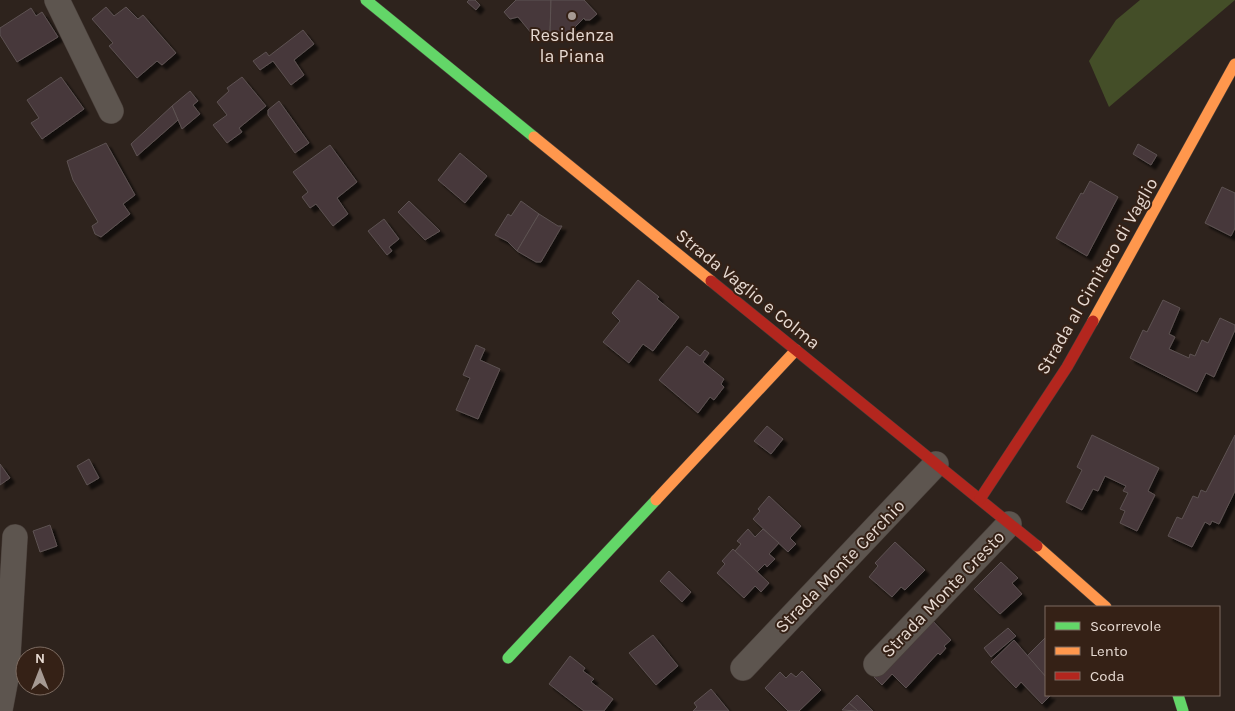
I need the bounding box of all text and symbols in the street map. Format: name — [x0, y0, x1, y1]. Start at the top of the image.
marker: Residenza la Piana — [566, 10, 578, 22]
place label: Residenza la Piana — [530, 24, 614, 67]
street label: Strada al Cimitero di Vaglio — [1032, 174, 1162, 378]
street label: Strada Vaglio e Colma — [671, 224, 825, 354]
street label: Strada Monte Cerchio — [771, 495, 909, 637]
street label: Strada Monte Cresto — [877, 526, 1009, 662]
legend — [1045, 606, 1220, 696]
text: Scorrevole — [1090, 617, 1161, 635]
text: Lento — [1090, 642, 1128, 660]
north arrow — [15, 646, 65, 696]
text: N — [35, 650, 45, 667]
text: Coda — [1090, 667, 1125, 685]

